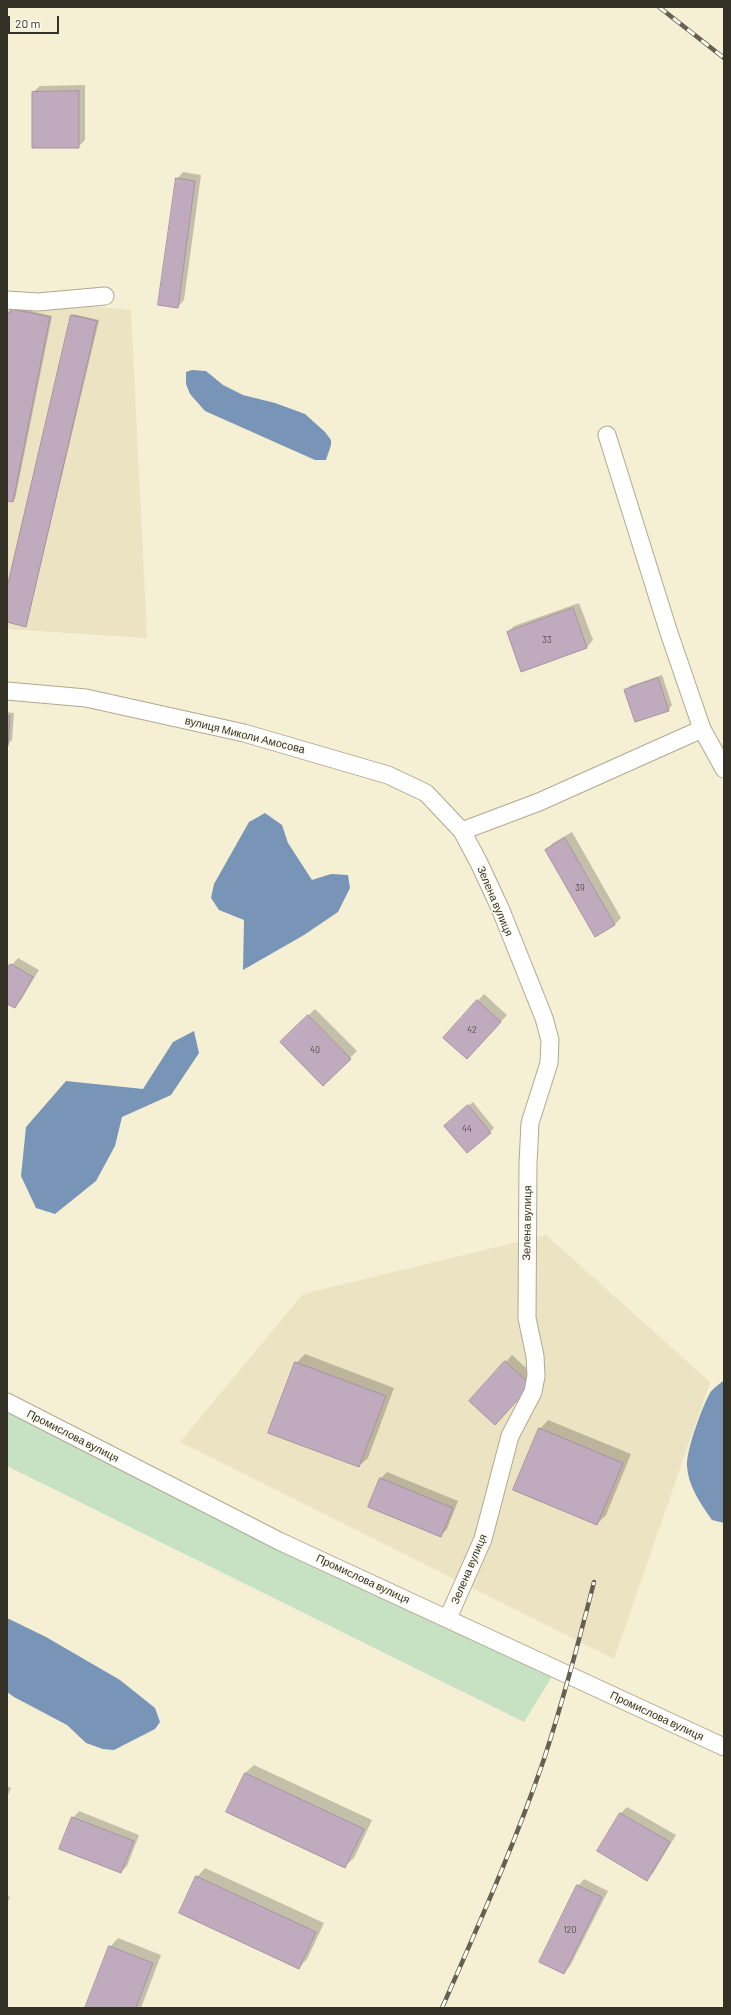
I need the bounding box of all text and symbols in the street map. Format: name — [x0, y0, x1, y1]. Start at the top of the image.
scale bar — [10, 8, 61, 34]
text: 20 m — [15, 16, 41, 30]
house number: 33 — [542, 635, 552, 645]
street label: вулиця Миколи Амосова — [184, 714, 306, 756]
street label: Зелена вулиця — [474, 864, 516, 938]
house number: 39 — [575, 883, 585, 893]
house number: 42 — [467, 1025, 477, 1035]
house number: 40 — [310, 1045, 320, 1055]
house number: 44 — [462, 1124, 472, 1134]
street label: Зелена вулиця — [520, 1185, 534, 1261]
street label: Промислова вулиця — [25, 1407, 121, 1465]
street label: Зелена вулиця — [448, 1532, 490, 1606]
street label: Промислова вулиця — [314, 1552, 412, 1606]
street label: Промислова вулиця — [608, 1689, 706, 1743]
house number: 120 — [563, 1925, 577, 1935]

